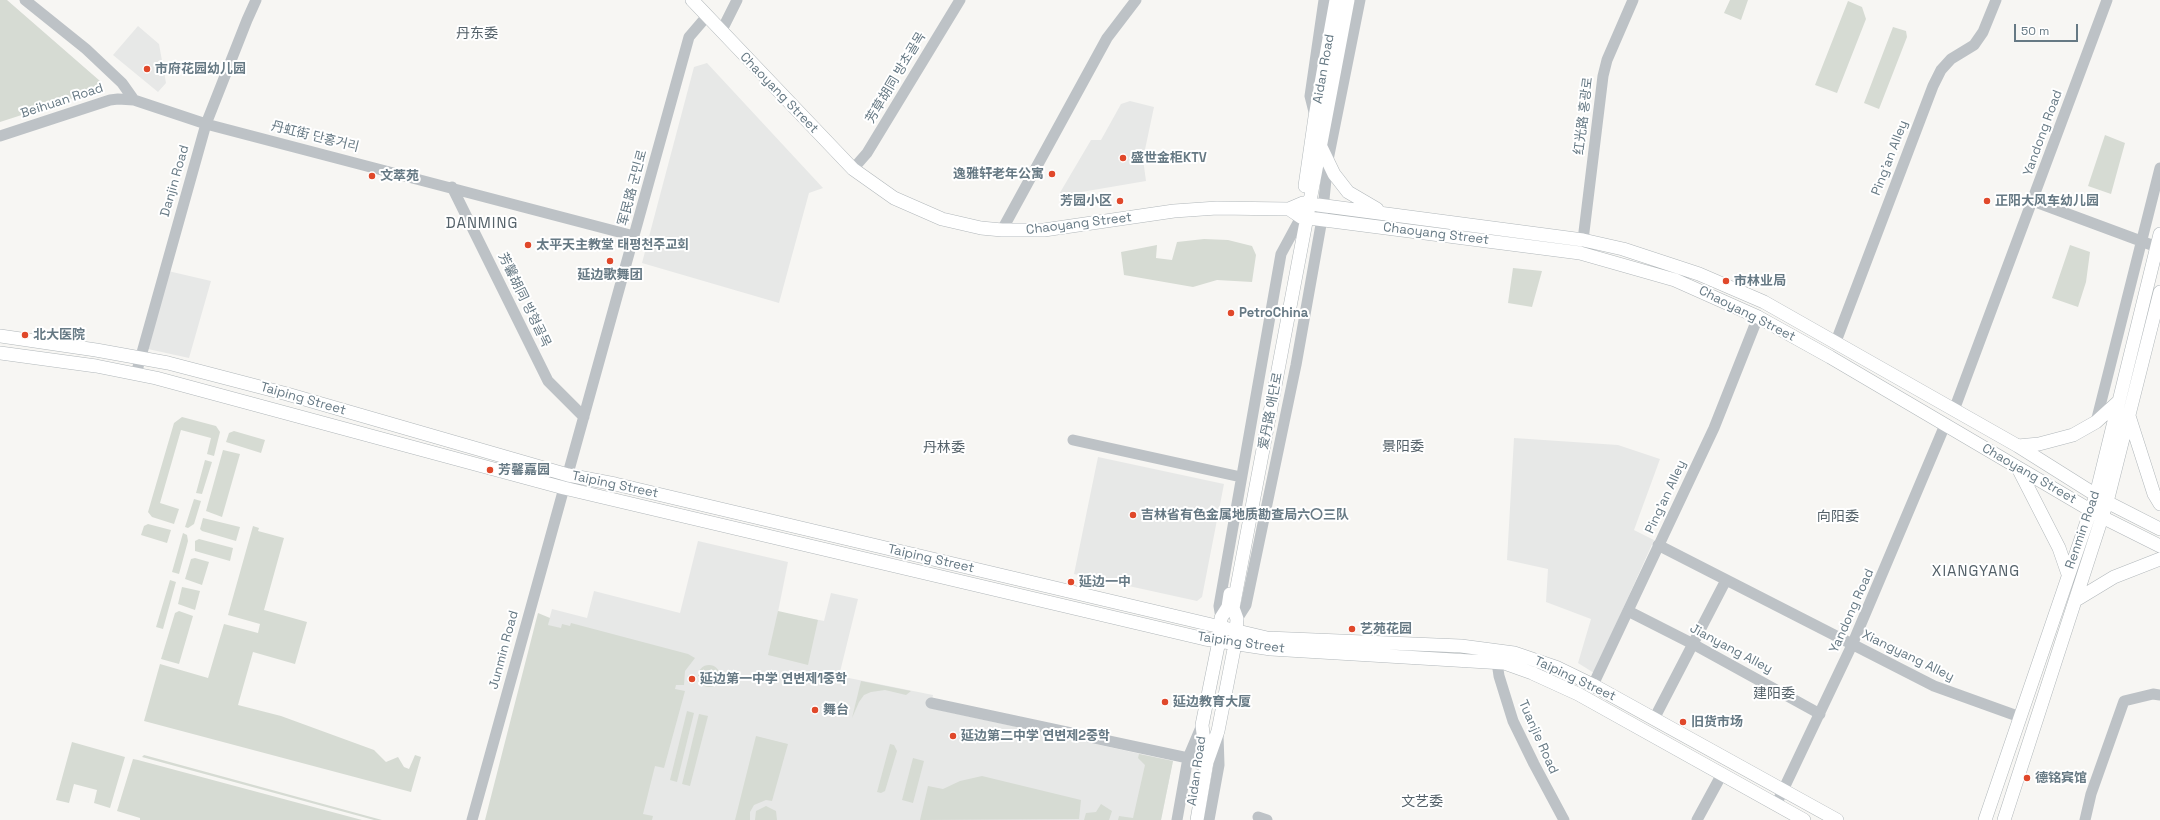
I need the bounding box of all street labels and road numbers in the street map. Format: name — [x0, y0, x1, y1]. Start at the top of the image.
street label: 芳草胡同 방초골목 — [863, 30, 929, 126]
street label: Aidan Road — [1310, 33, 1338, 105]
street label: Chaoyang Street — [736, 49, 822, 137]
street label: 红光路 홍광로 — [1571, 76, 1597, 156]
street label: Beihuan Road — [19, 80, 105, 122]
street label: Yandong Road — [2020, 88, 2066, 178]
street label: Ping'an Alley — [1869, 118, 1911, 198]
street label: 丹虹街 단홍거리 — [269, 119, 361, 155]
street label: Danjin Road — [157, 143, 193, 219]
street label: 军民路 군민로 — [615, 148, 651, 228]
street label: Chaoyang Street — [1025, 210, 1133, 238]
street label: Chaoyang Street — [1382, 220, 1490, 248]
street label: 芳馨胡同 방형골목 — [494, 250, 554, 350]
street label: Chaoyang Street — [1696, 283, 1798, 345]
street label: 爱丹路 애단로 — [1256, 371, 1286, 451]
street label: Taiping Street — [258, 379, 348, 419]
street label: Chaoyang Street — [1979, 441, 2079, 507]
street label: Ping'an Alley — [1642, 458, 1690, 536]
street label: Taiping Street — [570, 468, 660, 502]
street label: Renmin Road — [2062, 489, 2104, 571]
street label: Taiping Street — [886, 541, 976, 577]
street label: Yandong Road — [1827, 567, 1877, 655]
street label: Junmin Road — [486, 609, 522, 691]
street label: Jianyang Alley — [1687, 621, 1775, 677]
street label: Xiangyang Alley — [1859, 627, 1957, 685]
street label: Taiping Street — [1196, 629, 1286, 657]
street label: Taiping Street — [1532, 653, 1618, 705]
street label: Tuanjie Road — [1515, 698, 1561, 776]
street label: Aidan Road — [1184, 735, 1210, 807]

